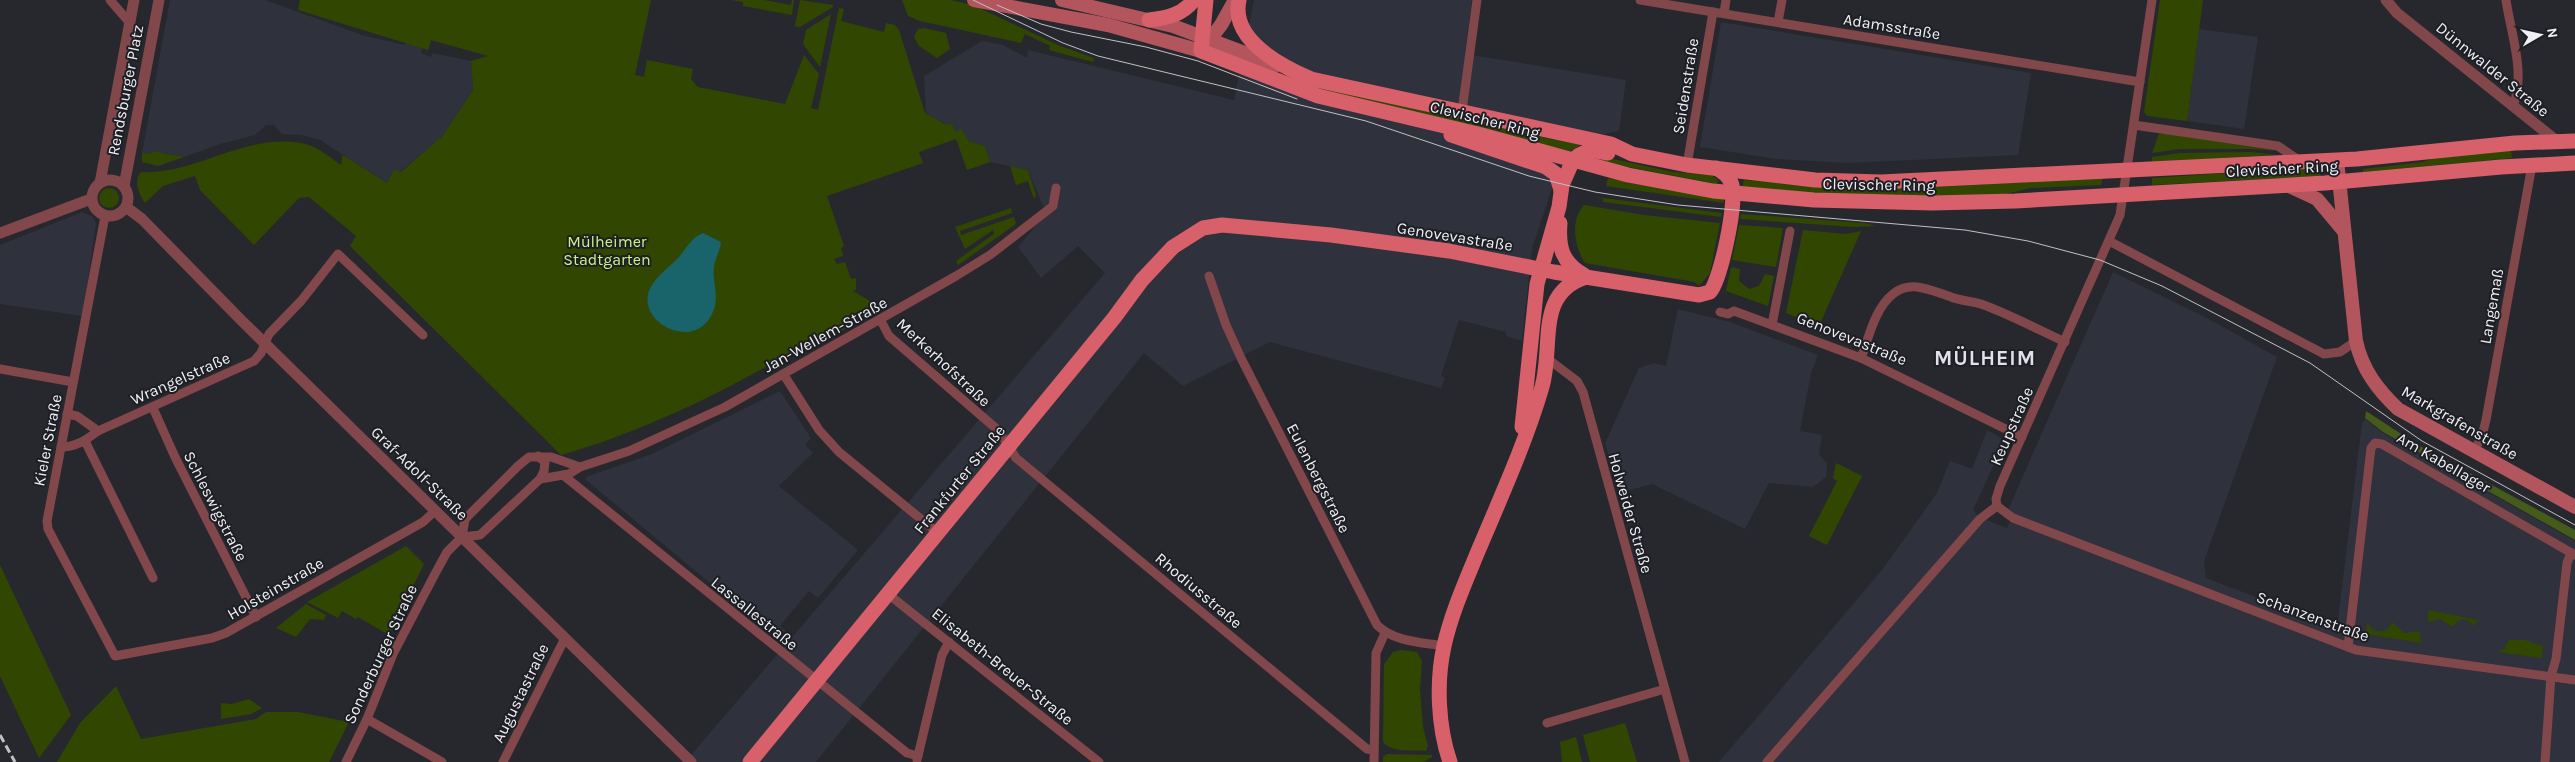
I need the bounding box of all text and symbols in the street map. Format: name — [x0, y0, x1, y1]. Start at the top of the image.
street label: Adamsstraße — [1842, 9, 1942, 44]
north arrow — [2515, 10, 2565, 60]
street label: Dünnwalder Straße — [2432, 18, 2553, 121]
street label: Rendsburger Platz — [103, 23, 147, 157]
text: N — [2543, 27, 2562, 39]
street label: Seidenstraße — [1669, 37, 1702, 135]
street label: Clevischer Ring — [1428, 97, 1542, 142]
street label: Clevischer Ring — [2225, 156, 2339, 181]
street label: Clevischer Ring — [1822, 174, 1935, 195]
street label: Genovevastraße — [1396, 218, 1514, 255]
park label: Mülheimer Stadtgarten — [563, 232, 651, 269]
street label: Langemaß — [2475, 267, 2508, 346]
street label: Jan-Wellem-Straße — [760, 293, 890, 376]
street label: Genovevastraße — [1794, 308, 1910, 369]
street label: Merkerhofstraße — [893, 314, 994, 411]
district label: MÜLHEIM — [1934, 346, 2036, 370]
street label: Wrangelstraße — [128, 348, 233, 409]
street label: Markgrafenstraße — [2398, 381, 2521, 463]
street label: Keupstraße — [1986, 384, 2037, 468]
street label: Kieler Straße — [29, 392, 66, 488]
street label: Eulenbergstraße — [1283, 420, 1354, 536]
street label: Frankfurter Straße — [910, 421, 1009, 538]
street label: Graf-Adolf-Straße — [367, 422, 472, 524]
street label: Am Kabellager — [2394, 428, 2494, 497]
street label: Schleswigstraße — [180, 448, 252, 565]
street label: Holweider Straße — [1604, 451, 1657, 575]
street label: Rhodiusstraße — [1151, 549, 1246, 632]
street label: Holsteinstraße — [224, 553, 327, 624]
street label: Lassallestraße — [707, 573, 802, 654]
street label: Sonderburger Straße — [340, 582, 421, 727]
street label: Schanzenstraße — [2254, 587, 2372, 646]
street label: Elisabeth-Breuer-Straße — [928, 604, 1077, 729]
street label: Augustastraße — [488, 641, 553, 746]

